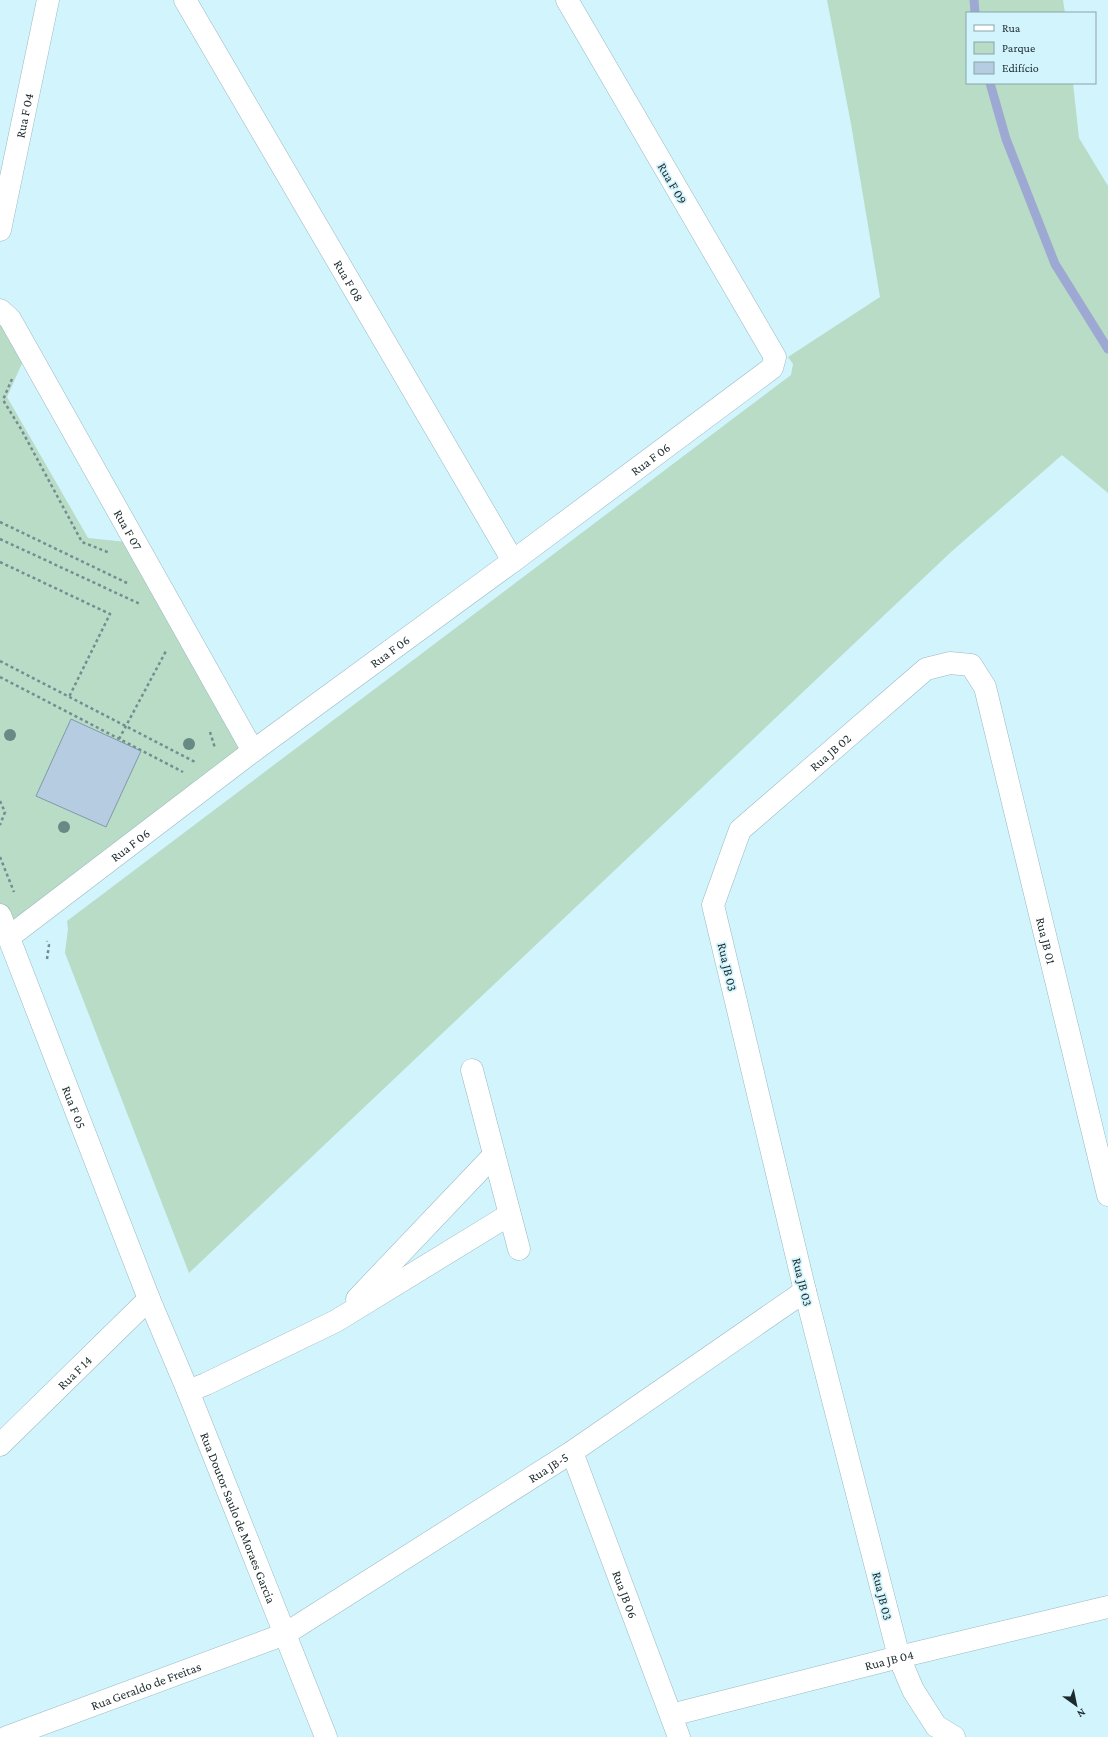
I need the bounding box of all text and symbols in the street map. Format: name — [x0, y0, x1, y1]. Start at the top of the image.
legend — [966, 12, 1096, 84]
text: Rua — [1002, 21, 1021, 35]
text: Parque — [1002, 41, 1035, 55]
text: Edifício — [1002, 61, 1039, 75]
street label: Rua F 04 — [12, 92, 36, 139]
street label: Rua F 09 — [655, 160, 690, 207]
street label: Rua F 08 — [331, 257, 367, 304]
street label: Rua F 06 — [628, 440, 673, 479]
street label: Rua F 07 — [111, 507, 145, 553]
street label: Rua F 06 — [367, 632, 413, 671]
street label: Rua JB 02 — [807, 731, 854, 774]
street label: Rua F 06 — [108, 826, 153, 865]
street label: Rua JB 01 — [1033, 916, 1059, 966]
street label: Rua JB 03 — [715, 941, 740, 993]
street label: Rua F 05 — [59, 1084, 89, 1131]
street label: Rua JB 03 — [789, 1256, 816, 1308]
street label: Rua F 14 — [54, 1352, 95, 1393]
street label: Rua Doutor Saulo de Moraes Garcia — [197, 1430, 279, 1605]
street label: Rua JB-5 — [526, 1449, 571, 1486]
street label: Rua JB 06 — [609, 1568, 641, 1620]
street label: Rua JB 03 — [869, 1570, 896, 1622]
street label: Rua JB 04 — [863, 1647, 915, 1673]
street label: Rua Geraldo de Freitas — [89, 1659, 203, 1713]
north arrow — [1056, 1685, 1096, 1725]
text: N — [1075, 1706, 1088, 1721]

